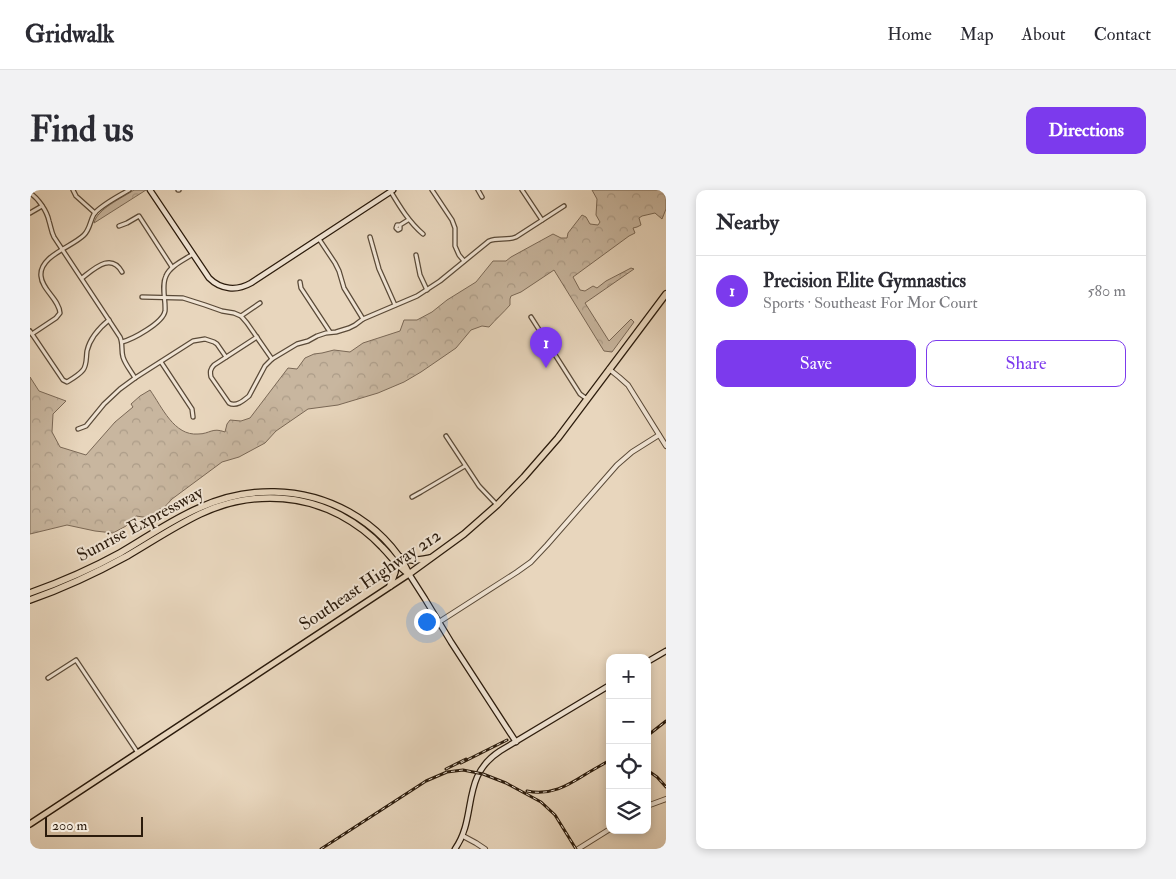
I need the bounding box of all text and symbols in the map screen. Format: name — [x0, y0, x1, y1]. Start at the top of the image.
text: Gridwalk — [25, 19, 114, 50]
text: Home — [887, 23, 932, 46]
text: Map — [960, 23, 994, 46]
text: About — [1022, 23, 1066, 46]
text: Contact — [1094, 23, 1151, 46]
button: Directions — [1026, 107, 1146, 154]
text: Find us — [30, 108, 134, 152]
text: Nearby — [716, 209, 779, 236]
text: Precision Elite Gymnastics — [763, 269, 966, 293]
text: 1 — [729, 281, 735, 301]
text: 580 m — [1087, 281, 1126, 301]
text: Sports · Southeast For Mor Court — [763, 293, 978, 313]
pin: 1 — [530, 327, 562, 368]
button: Save — [716, 340, 916, 387]
button: Share — [926, 340, 1126, 387]
street label: Sunrise Expressway — [73, 480, 208, 567]
street label: Southeast Highway 212 — [295, 524, 445, 636]
your location — [414, 609, 440, 635]
map controls — [606, 654, 651, 834]
button: + — [606, 654, 651, 699]
button: − — [606, 699, 651, 744]
button: locate — [606, 744, 651, 789]
button: layers — [606, 789, 651, 834]
scale bar — [45, 814, 142, 837]
text: 200 m — [52, 817, 87, 834]

